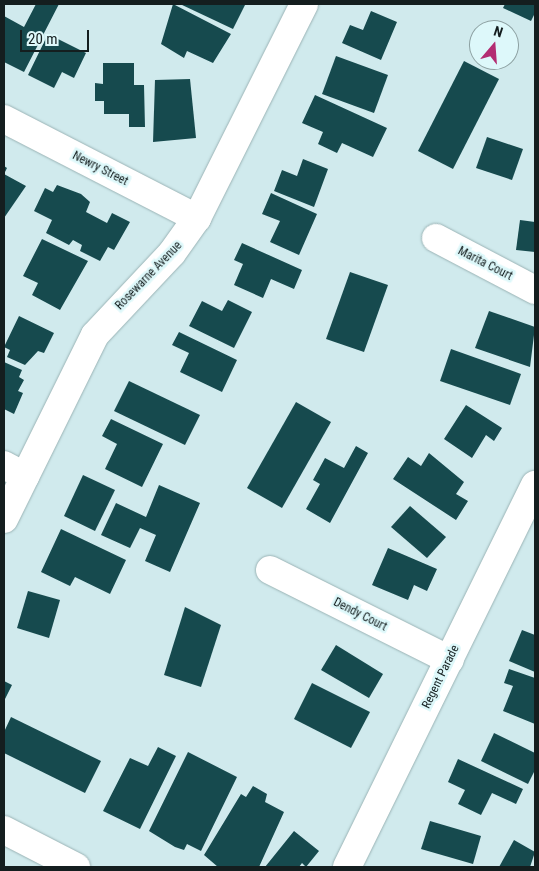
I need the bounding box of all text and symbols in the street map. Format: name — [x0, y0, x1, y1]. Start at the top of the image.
scale bar — [22, 20, 91, 52]
north arrow — [469, 20, 519, 70]
text: N — [492, 23, 505, 41]
text: 20 m — [28, 30, 58, 48]
street label: Newry Street — [70, 149, 130, 189]
street label: Rosewarne Avenue — [113, 239, 185, 313]
street label: Marita Court — [455, 244, 515, 284]
street label: Dendy Court — [331, 595, 389, 635]
street label: Regent Parade — [419, 643, 463, 711]

